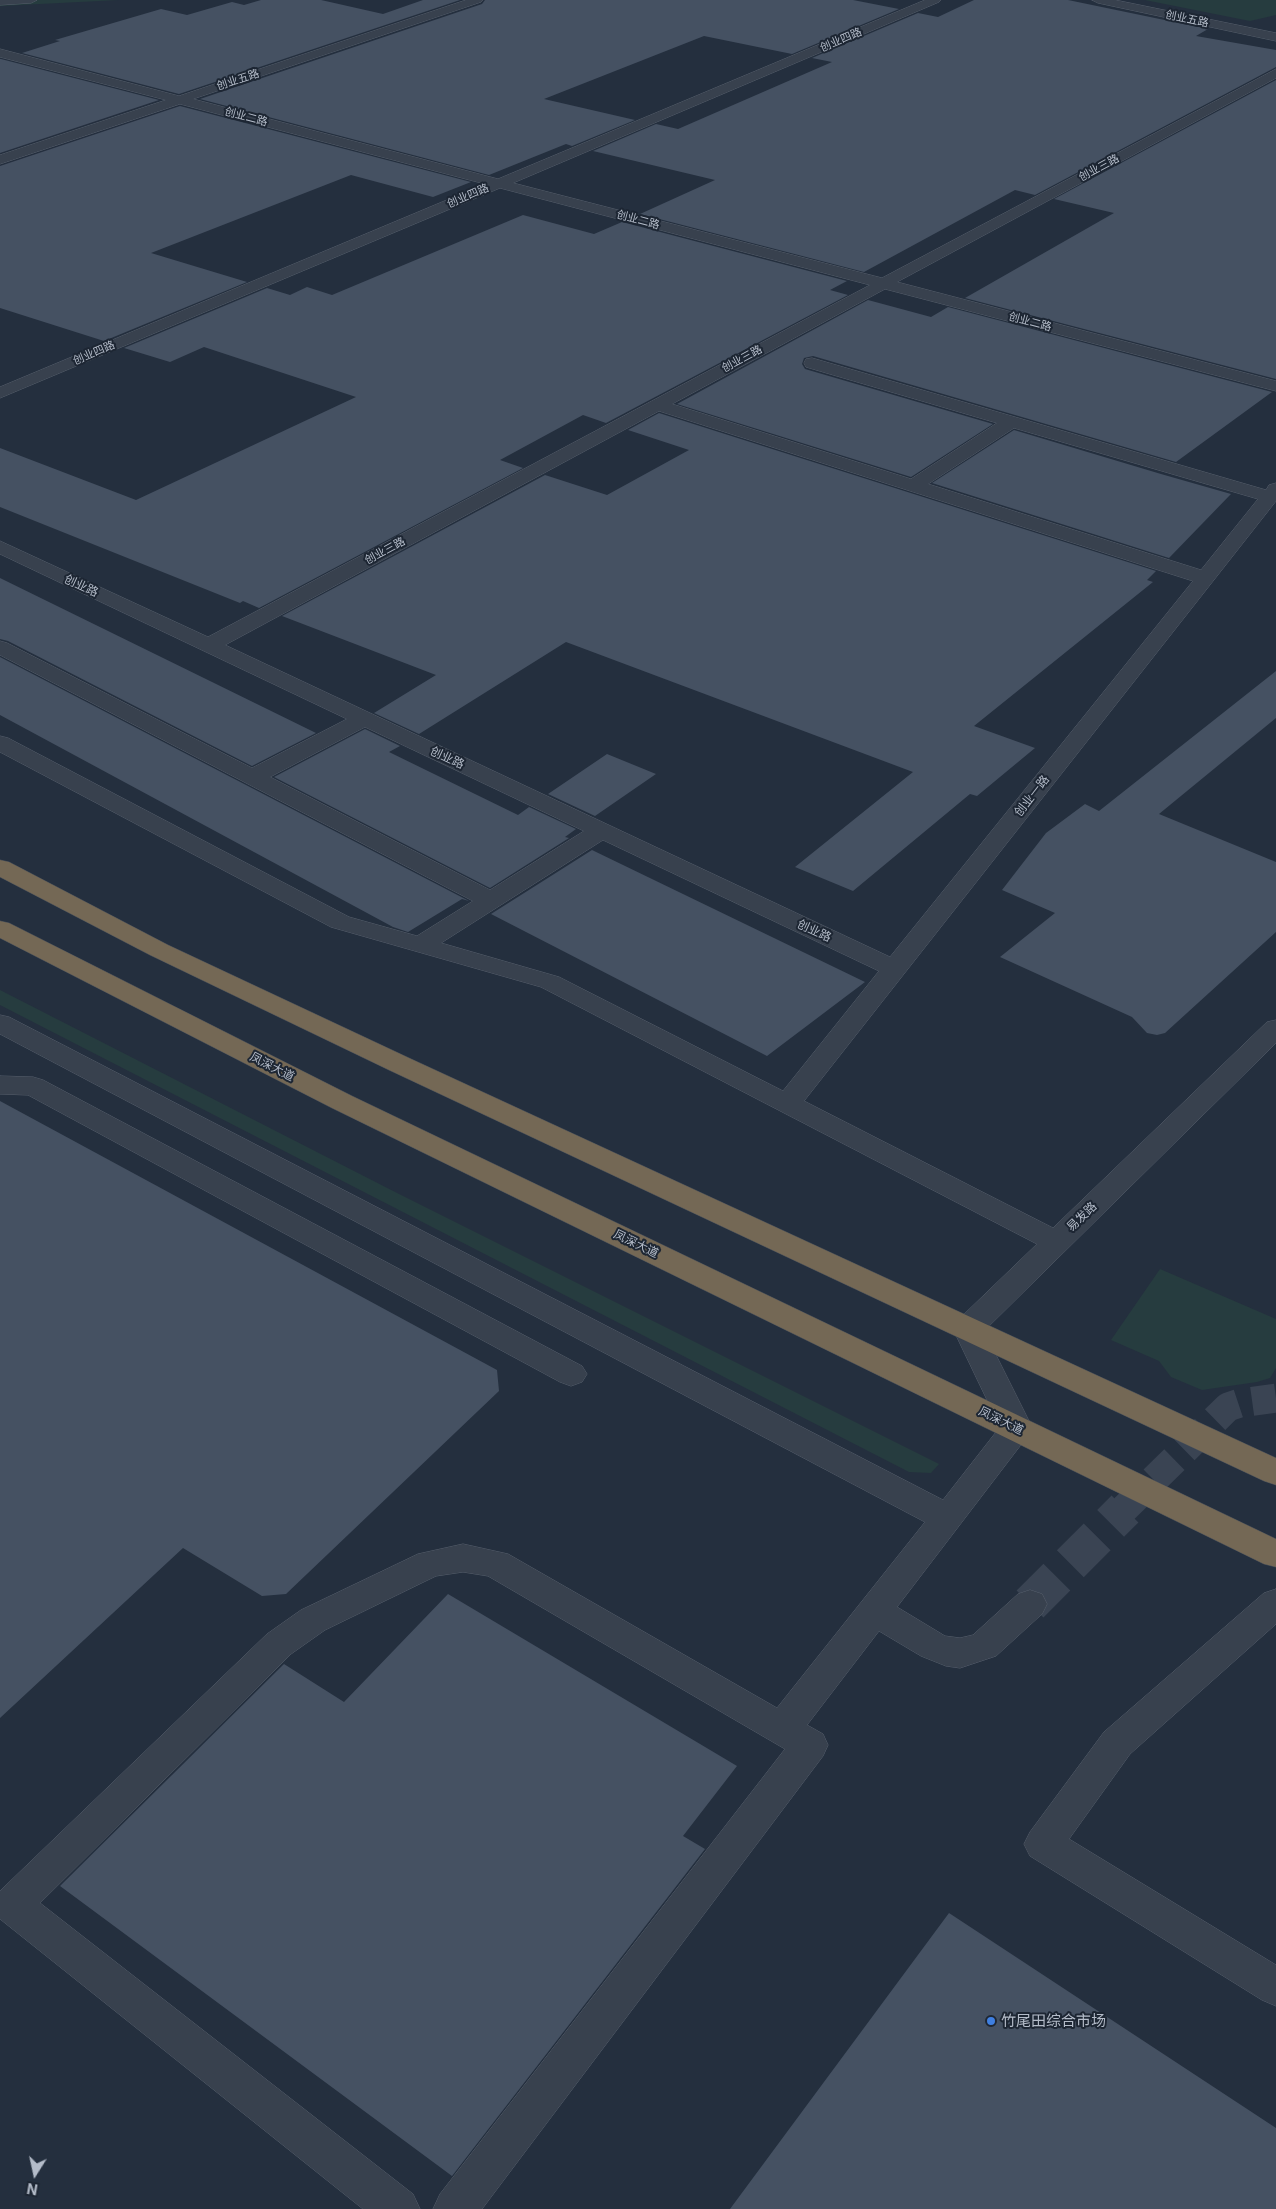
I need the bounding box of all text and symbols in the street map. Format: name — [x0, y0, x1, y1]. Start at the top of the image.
street label: 创业五路 — [1164, 8, 1210, 30]
street label: 创业四路 — [818, 25, 864, 55]
street label: 创业五路 — [215, 67, 261, 93]
street label: 创业二路 — [223, 105, 269, 129]
street label: 创业三路 — [1076, 152, 1122, 184]
street label: 创业四路 — [445, 181, 491, 211]
street label: 创业二路 — [615, 208, 661, 232]
street label: 创业二路 — [1007, 310, 1053, 334]
street label: 创业四路 — [71, 338, 117, 368]
street label: 创业三路 — [719, 343, 765, 375]
street label: 创业三路 — [362, 535, 408, 567]
street label: 创业路 — [62, 572, 100, 600]
street label: 创业路 — [428, 744, 466, 772]
street label: 创业一路 — [1012, 773, 1052, 819]
street label: 创业路 — [795, 917, 833, 945]
street label: 凤深大道 — [247, 1050, 297, 1084]
street label: 易发路 — [1064, 1199, 1100, 1235]
street label: 凤深大道 — [611, 1227, 661, 1261]
street label: 凤深大道 — [976, 1404, 1026, 1438]
place label: 竹尾田综合市场 — [1001, 2012, 1106, 2030]
marker: 竹尾田综合市场 — [985, 2015, 997, 2027]
north arrow — [10, 2149, 60, 2199]
text: N — [26, 2180, 39, 2199]

